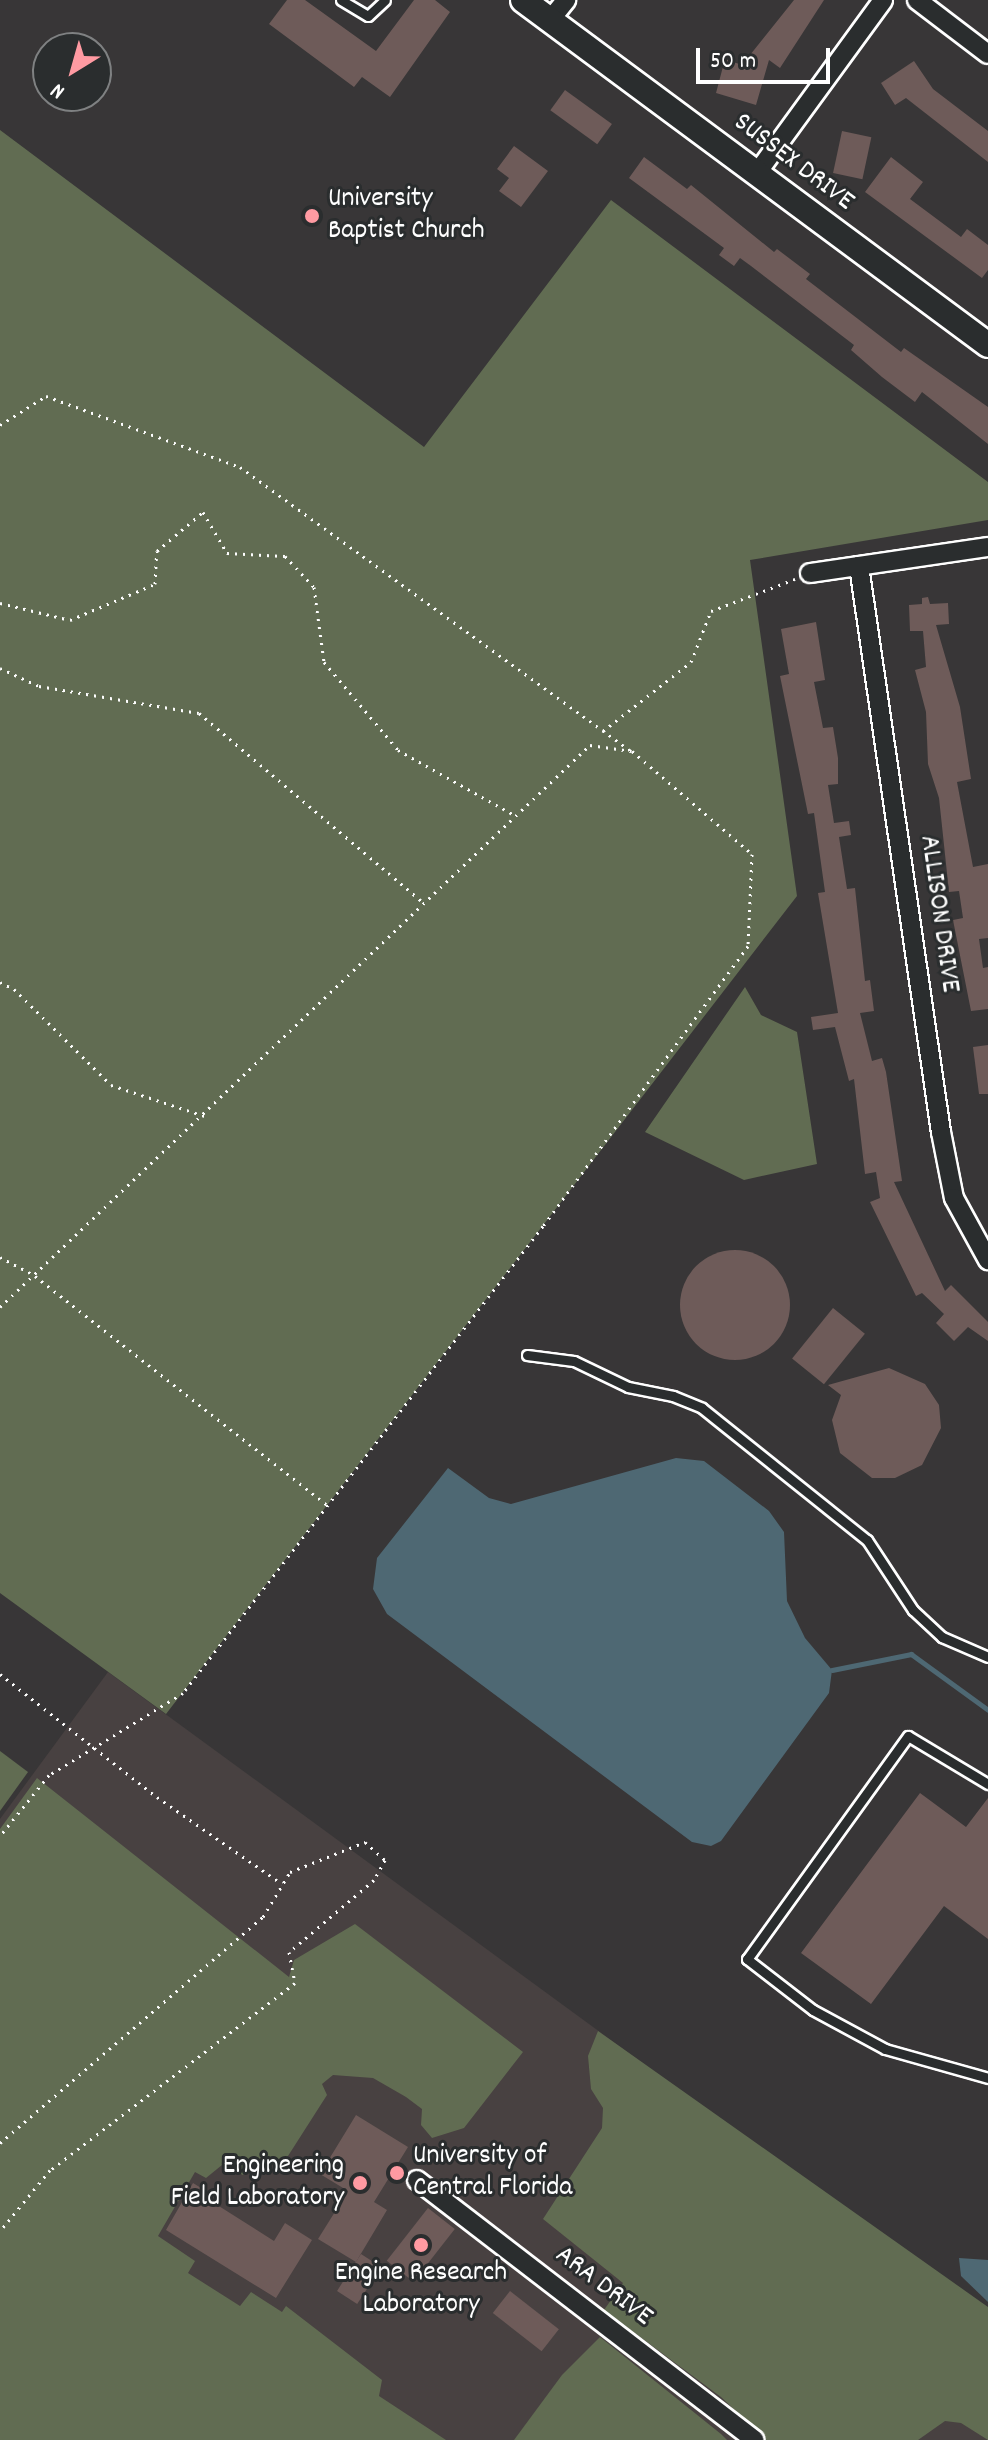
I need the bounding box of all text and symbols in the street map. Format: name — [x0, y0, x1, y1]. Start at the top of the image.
north arrow — [32, 32, 112, 112]
scale bar — [700, 32, 834, 82]
text: 50 m — [710, 45, 756, 79]
text: N — [45, 74, 72, 106]
street label: SUSSEX DRIVE — [726, 107, 860, 219]
place label: University Baptist Church — [328, 183, 484, 249]
marker: University Baptist Church — [303, 207, 321, 225]
street label: ALLISON DRIVE — [910, 833, 966, 995]
place label: University of Central Florida — [413, 2140, 572, 2206]
place label: Engineering Field Laboratory — [171, 2150, 344, 2216]
marker: University of Central Florida — [388, 2164, 406, 2182]
marker: Engineering Field Laboratory — [351, 2174, 369, 2192]
marker: Engine Research Laboratory — [412, 2236, 430, 2254]
street label: ARA DRIVE — [548, 2239, 658, 2335]
place label: Engine Research Laboratory — [335, 2257, 507, 2323]

